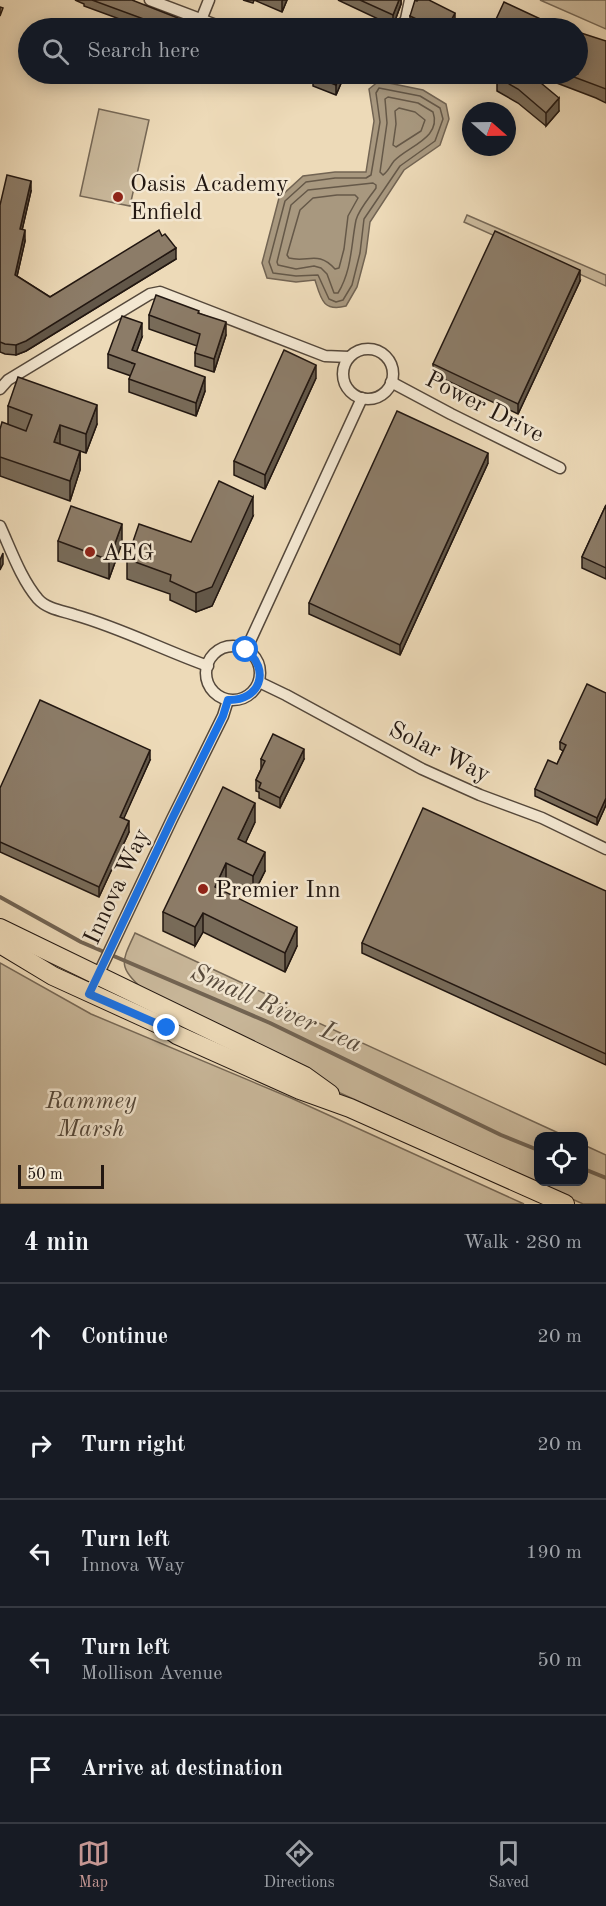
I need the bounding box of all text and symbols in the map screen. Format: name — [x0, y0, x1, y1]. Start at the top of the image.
search box — [18, 18, 588, 84]
icon: search — [39, 35, 72, 68]
text: Search here — [87, 40, 200, 62]
north arrow — [462, 102, 516, 156]
place label: Oasis Academy Enfield — [130, 173, 289, 225]
marker: Oasis Academy Enfield — [111, 190, 125, 204]
street label: Power Drive — [421, 368, 547, 448]
place label: AEG — [102, 542, 154, 566]
marker: AEG — [83, 545, 97, 559]
route start — [232, 636, 258, 662]
street label: Solar Way — [385, 718, 494, 788]
street label: Innova Way — [81, 825, 155, 948]
place label: Premier Inn — [215, 879, 341, 903]
marker: Premier Inn — [196, 882, 210, 896]
water label: Small River Lea — [187, 959, 366, 1058]
route end — [153, 1014, 179, 1040]
park label: Rammey Marsh — [45, 1090, 137, 1142]
map controls — [534, 1132, 588, 1186]
button: locate — [534, 1132, 588, 1186]
scale bar — [18, 1162, 104, 1190]
text: 50 m — [27, 1167, 63, 1183]
text: 4 min — [24, 1230, 89, 1256]
text: Walk · 280 m — [463, 1233, 582, 1253]
icon: ahead — [24, 1321, 57, 1354]
text: Continue — [81, 1326, 168, 1348]
text: 20 m — [537, 1327, 582, 1347]
icon: right — [24, 1429, 57, 1462]
text: Turn right — [81, 1434, 185, 1456]
text: 20 m — [537, 1435, 582, 1455]
text: Turn left — [81, 1529, 170, 1551]
icon: left — [24, 1537, 57, 1570]
text: 190 m — [526, 1543, 582, 1563]
text: Innova Way — [81, 1556, 185, 1576]
text: Turn left — [81, 1637, 170, 1659]
icon: left — [24, 1645, 57, 1678]
text: 50 m — [537, 1651, 582, 1671]
text: Mollison Avenue — [81, 1664, 222, 1684]
icon: arrive — [24, 1753, 57, 1786]
text: Arrive at destination — [81, 1758, 283, 1780]
tab: Map — [77, 1837, 110, 1893]
tab: Directions — [264, 1837, 335, 1893]
tab: Saved — [488, 1837, 529, 1893]

